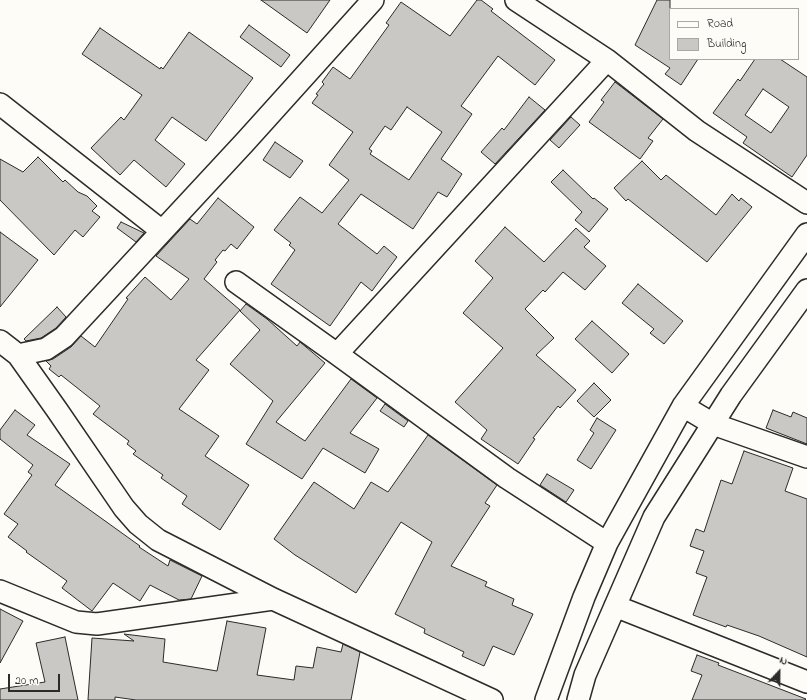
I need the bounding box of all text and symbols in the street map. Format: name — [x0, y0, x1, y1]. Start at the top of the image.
legend — [669, 8, 799, 60]
text: Road — [707, 15, 733, 33]
text: Building — [707, 35, 746, 53]
north arrow — [759, 652, 799, 692]
text: N — [777, 652, 790, 670]
scale bar — [10, 666, 62, 692]
text: 20 m — [15, 672, 38, 690]

